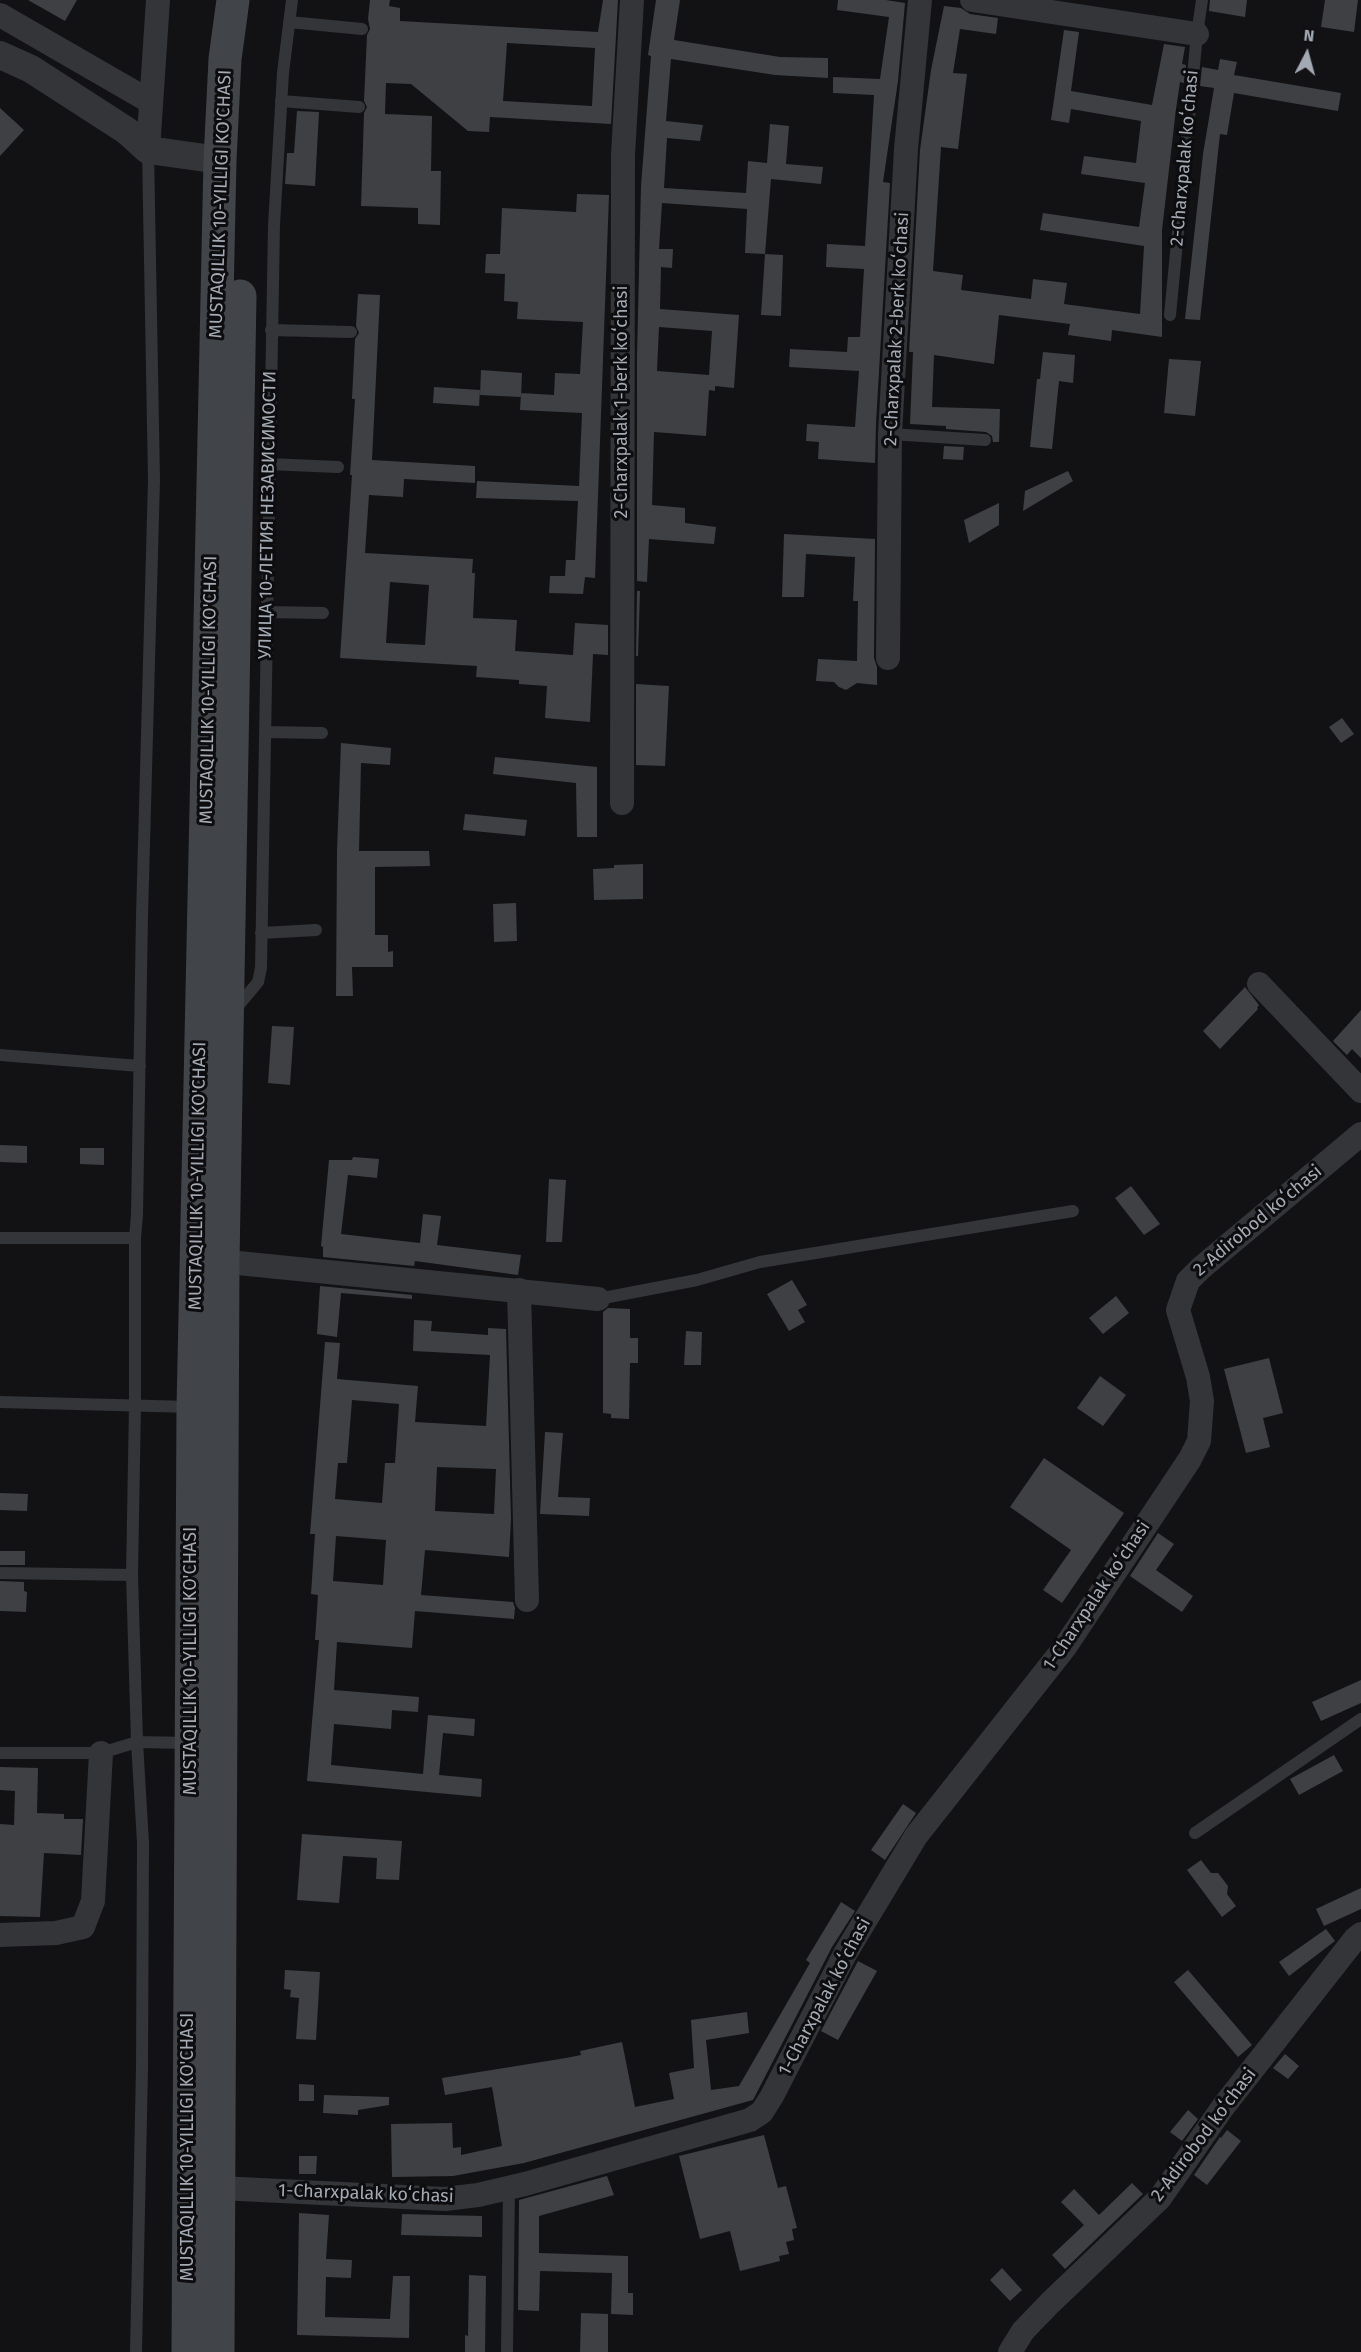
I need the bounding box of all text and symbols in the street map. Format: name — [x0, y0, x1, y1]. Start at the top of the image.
north arrow — [1277, 24, 1337, 84]
text: N — [1303, 26, 1315, 46]
street label: MUSTAQILLIK 10-YILLIGI KO'CHASI — [206, 69, 236, 339]
street label: 2-Charxpalak koʻchasi — [1167, 69, 1203, 247]
street label: 2-Charxpalak 2-berk koʻchasi — [880, 211, 914, 447]
street label: 2-Charxpalak 1-berk koʻchasi — [611, 285, 633, 519]
street label: УЛИЦА 10-ЛЕТИЯ НЕЗАВИСИМОСТИ — [255, 371, 281, 659]
street label: MUSTAQILLIK 10-YILLIGI KO'CHASI — [196, 556, 222, 824]
street label: MUSTAQILLIK 10-YILLIGI KO'CHASI — [185, 1042, 211, 1310]
street label: 2-Adirobod koʻchasi — [1189, 1161, 1327, 1281]
street label: 1-Charxpalak koʻchasi — [1039, 1517, 1155, 1675]
street label: MUSTAQILLIK 10-YILLIGI KO'CHASI — [180, 1527, 202, 1795]
street label: 1-Charxpalak koʻchasi — [774, 1914, 876, 2080]
street label: MUSTAQILLIK 10-YILLIGI KO'CHASI — [177, 2013, 199, 2281]
street label: 2-Adirobod koʻchasi — [1147, 2064, 1261, 2206]
street label: 1-Charxpalak koʻchasi — [278, 2180, 454, 2208]

